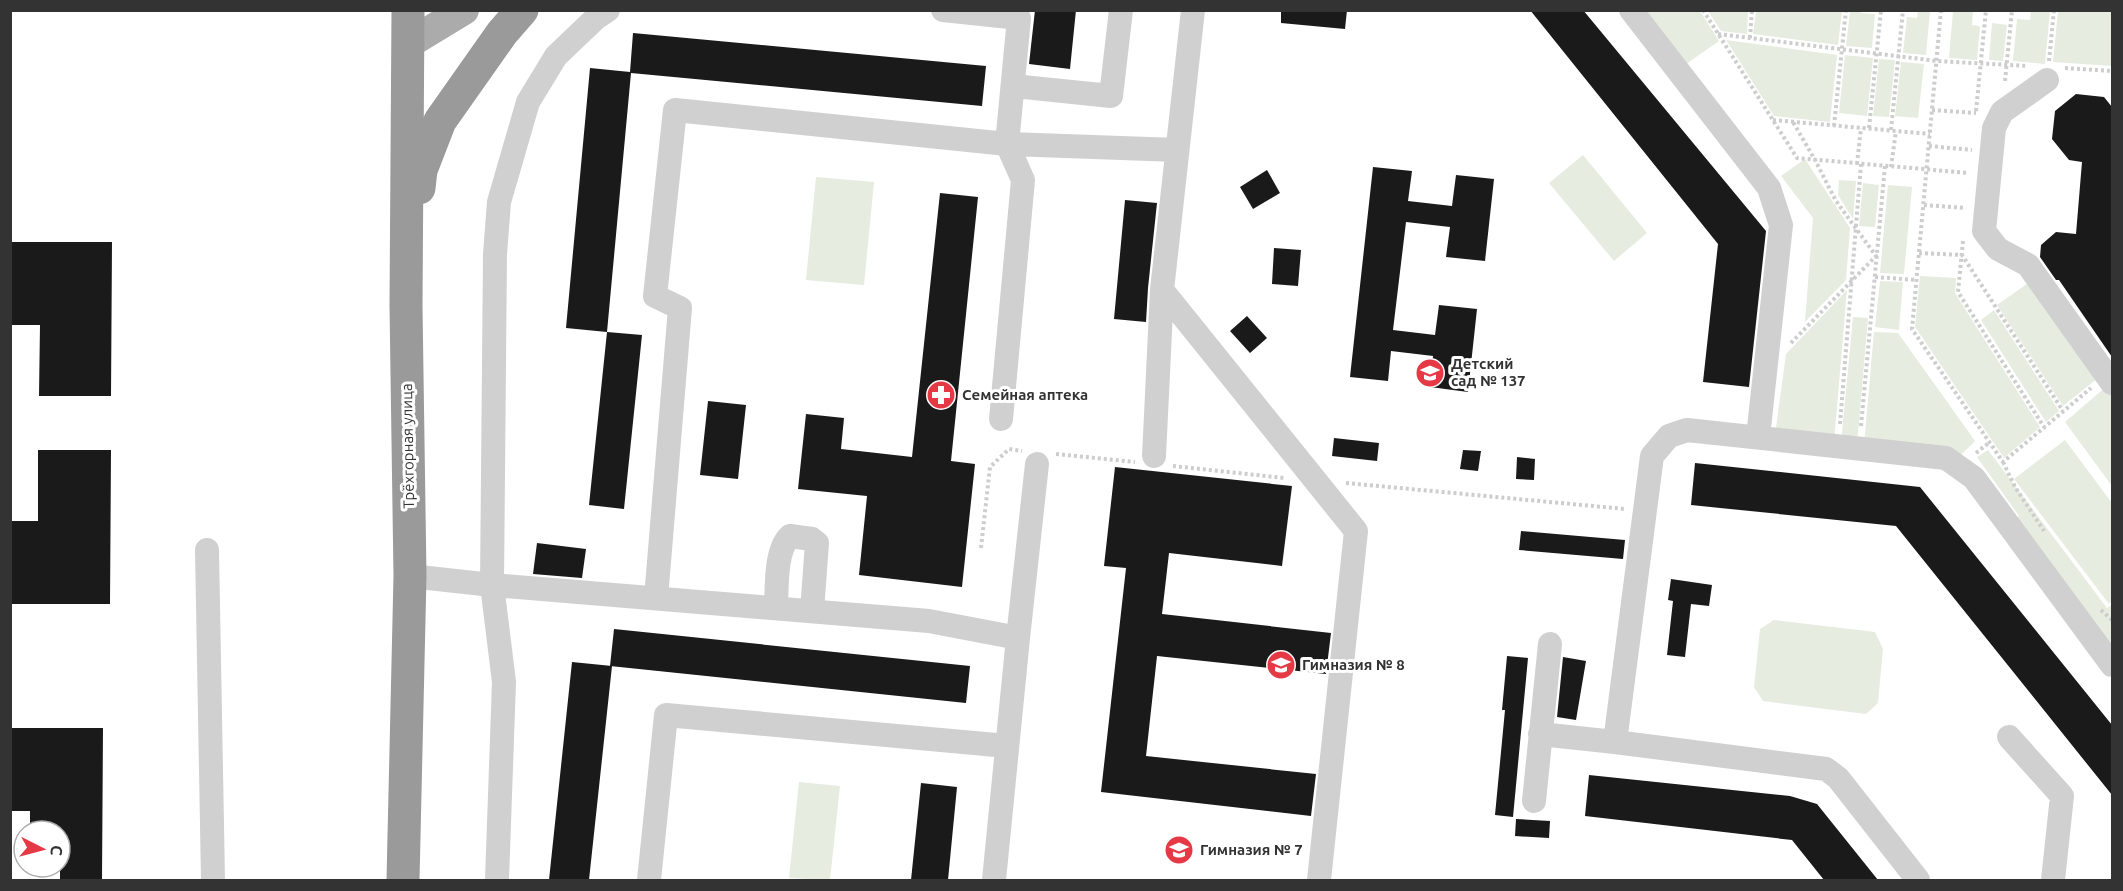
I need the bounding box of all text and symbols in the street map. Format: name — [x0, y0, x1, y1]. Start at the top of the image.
place label: Детский сад № 137 — [1451, 355, 1526, 389]
school or university icon: Детский сад № 137 — [1414, 357, 1446, 389]
pharmacy icon: Семейная аптека — [925, 379, 957, 411]
street label: Трёхгорная улица — [398, 383, 417, 509]
place label: Семейная аптека — [962, 386, 1088, 403]
school or university icon: Гимназия № 8 — [1265, 649, 1297, 681]
place label: Гимназия № 8 — [1302, 656, 1405, 673]
north arrow — [12, 819, 72, 879]
school or university icon: Гимназия № 7 — [1163, 834, 1195, 866]
place label: Гимназия № 7 — [1200, 841, 1303, 858]
text: С — [47, 845, 66, 857]

